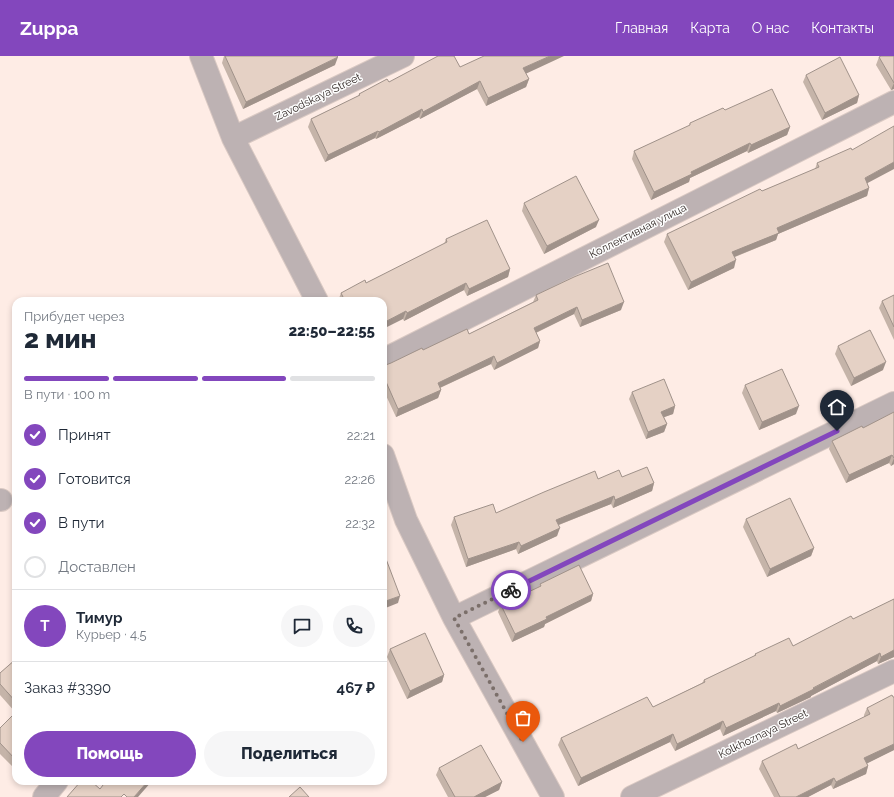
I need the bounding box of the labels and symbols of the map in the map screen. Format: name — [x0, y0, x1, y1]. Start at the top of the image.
street label: Zavodskaya Street — [273, 70, 363, 123]
street label: Коллективная улица — [587, 201, 689, 261]
pin — [820, 390, 854, 431]
courier — [491, 570, 531, 610]
pin — [506, 701, 540, 742]
street label: Kolkhoznaya Street — [716, 707, 810, 761]

